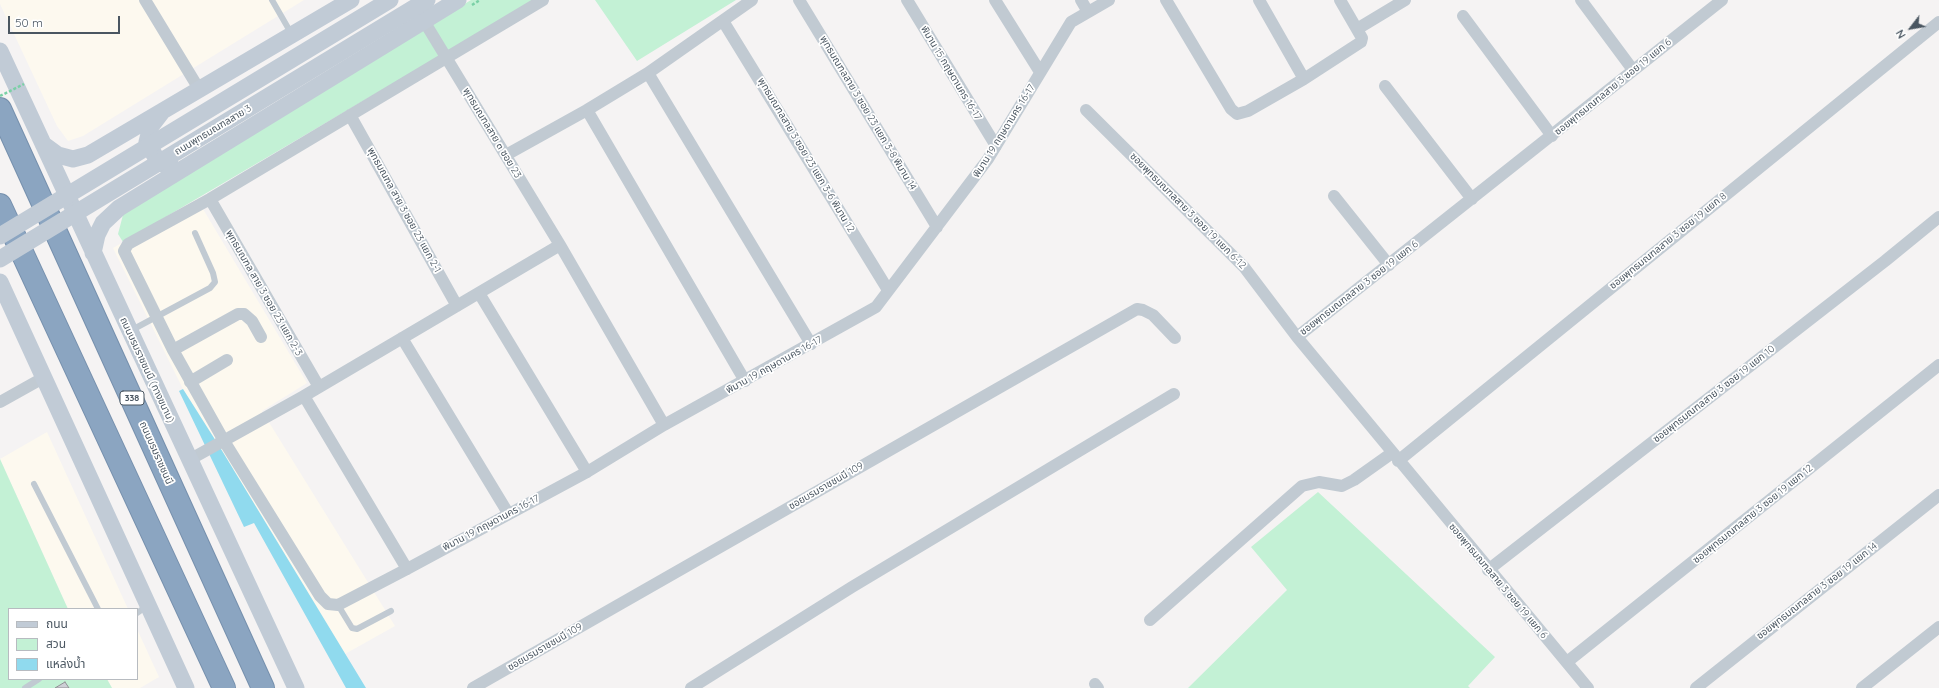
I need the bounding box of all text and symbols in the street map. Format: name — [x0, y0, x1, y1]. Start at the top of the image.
scale bar — [10, 8, 122, 34]
north arrow — [1891, 8, 1931, 48]
text: 50 m — [15, 15, 43, 30]
street label: พิมาน 15 กฤษดานคร 16-17 — [918, 24, 984, 122]
text: N — [1893, 27, 1909, 41]
street label: พุทธมณฑลสาย 3 ซอย 23 แยก 3-8 พิมาน 14 — [817, 34, 919, 192]
street label: ซอยพุทธมณฑลสาย 3 ซอย 19 แยก 6 — [1552, 36, 1674, 138]
street label: พุทธมณฑลสาย 3 ซอย 23 แยก 3-6 พิมาน 12 — [755, 76, 857, 234]
street label: พิมาน 19 กฤษดานคร 16-17 — [970, 82, 1038, 180]
street label: พุทธมณฑลสาย ๓ ซอย 23 — [460, 86, 524, 180]
street label: ถนนพุทธมณฑลสาย 3 — [172, 102, 254, 158]
street label: พุทธมณฑล สาย 3 ซอย 23 แยก 2-1 — [365, 145, 443, 275]
street label: ซอยพุทธมณฑลสาย 3 ซอย 19 แยก 6-12 — [1127, 150, 1249, 272]
street label: ซอยพุทธมณฑลสาย 3 ซอย 19 แยก 8 — [1607, 190, 1729, 292]
street label: พุทธมณฑล สาย 3 ซอย 23 แยก 2-3 — [223, 228, 305, 358]
street label: ซอยพุทธมณฑลสาย 3 ซอย 19 แยก 6 — [1297, 238, 1421, 338]
street label: ถนนบรมราชชนนี (ทางขนาน) — [117, 315, 177, 425]
street label: พิมาน 19 กฤษดานคร 16-17 — [724, 334, 824, 396]
street label: ซอยพุทธมณฑลสาย 3 ซอย 19 แยก 10 — [1651, 343, 1777, 445]
road number: 338 — [120, 391, 144, 405]
street label: ถนนบรมราชชนนี — [137, 420, 175, 486]
street label: ซอยบรมราชชนนี 109 — [786, 460, 866, 512]
street label: ซอยพุทธมณฑลสาย 3 ซอย 19 แยก 12 — [1691, 462, 1815, 566]
street label: พิมาน 19 กฤษดานคร 16-17 — [441, 492, 541, 554]
street label: ซอยพุทธมณฑลสาย 3 ซอย 19 แยก 6 — [1446, 521, 1550, 641]
street label: ซอยพุทธมณฑลสาย 3 ซอย 19 แยก 14 — [1754, 540, 1880, 642]
legend — [8, 608, 138, 680]
text: ถนน — [46, 616, 68, 631]
street label: ซอยบรมราชชนนี 109 — [505, 621, 585, 673]
text: สวน — [46, 636, 66, 651]
text: แหล่งน้ำ — [46, 656, 85, 671]

